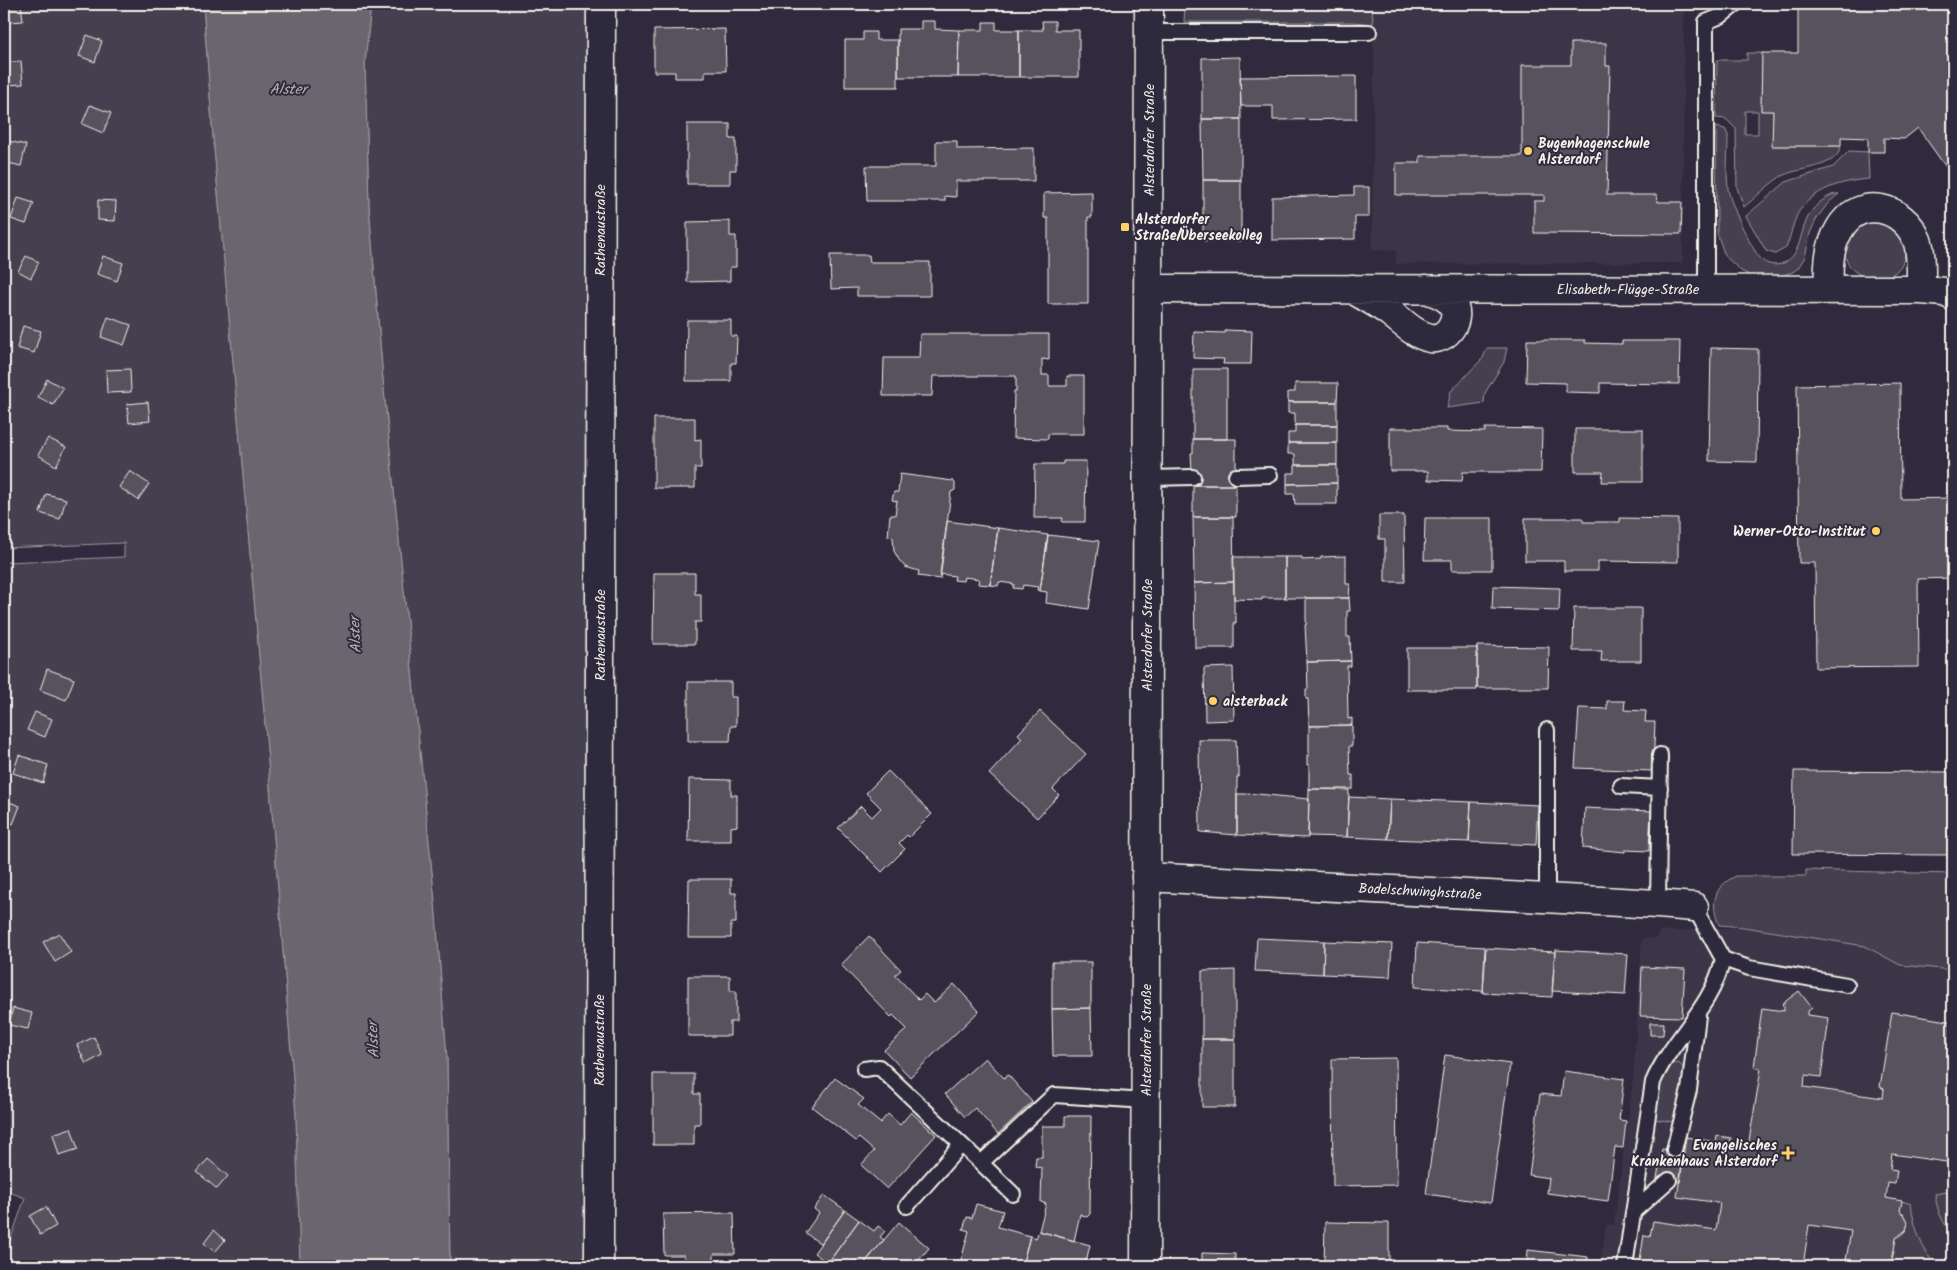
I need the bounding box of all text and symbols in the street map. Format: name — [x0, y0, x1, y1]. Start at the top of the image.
water label: Alster — [270, 78, 309, 102]
street label: Alsterdorfer Straße — [1139, 83, 1161, 196]
place label: Bugenhagenschule Alsterdorf — [1538, 133, 1650, 171]
marker: Bugenhagenschule Alsterdorf — [1522, 145, 1534, 157]
street label: Rathenaustraße — [590, 183, 612, 276]
place label: Alsterdorfer Straße/Überseekolleg — [1135, 209, 1263, 247]
marker: Alsterdorfer Straße/Überseekolleg — [1119, 221, 1131, 233]
street label: Elisabeth-Flügge-Straße — [1557, 279, 1700, 301]
place label: Werner-Otto-Institut — [1733, 521, 1867, 543]
marker: Werner-Otto-Institut — [1870, 525, 1882, 537]
street label: Alsterdorfer Straße — [1137, 578, 1159, 691]
street label: Rathenaustraße — [590, 588, 612, 681]
water label: Alster — [343, 613, 369, 654]
place label: alsterback — [1223, 691, 1289, 713]
marker: alsterback — [1207, 695, 1219, 707]
street label: Bodelschwinghstraße — [1358, 878, 1483, 906]
street label: Alsterdorfer Straße — [1136, 983, 1158, 1096]
street label: Rathenaustraße — [589, 993, 611, 1086]
water label: Alster — [361, 1018, 387, 1059]
place label: Evangelisches Krankenhaus Alsterdorf — [1631, 1135, 1779, 1173]
marker: Evangelisches Krankenhaus Alsterdorf — [1781, 1146, 1795, 1160]

